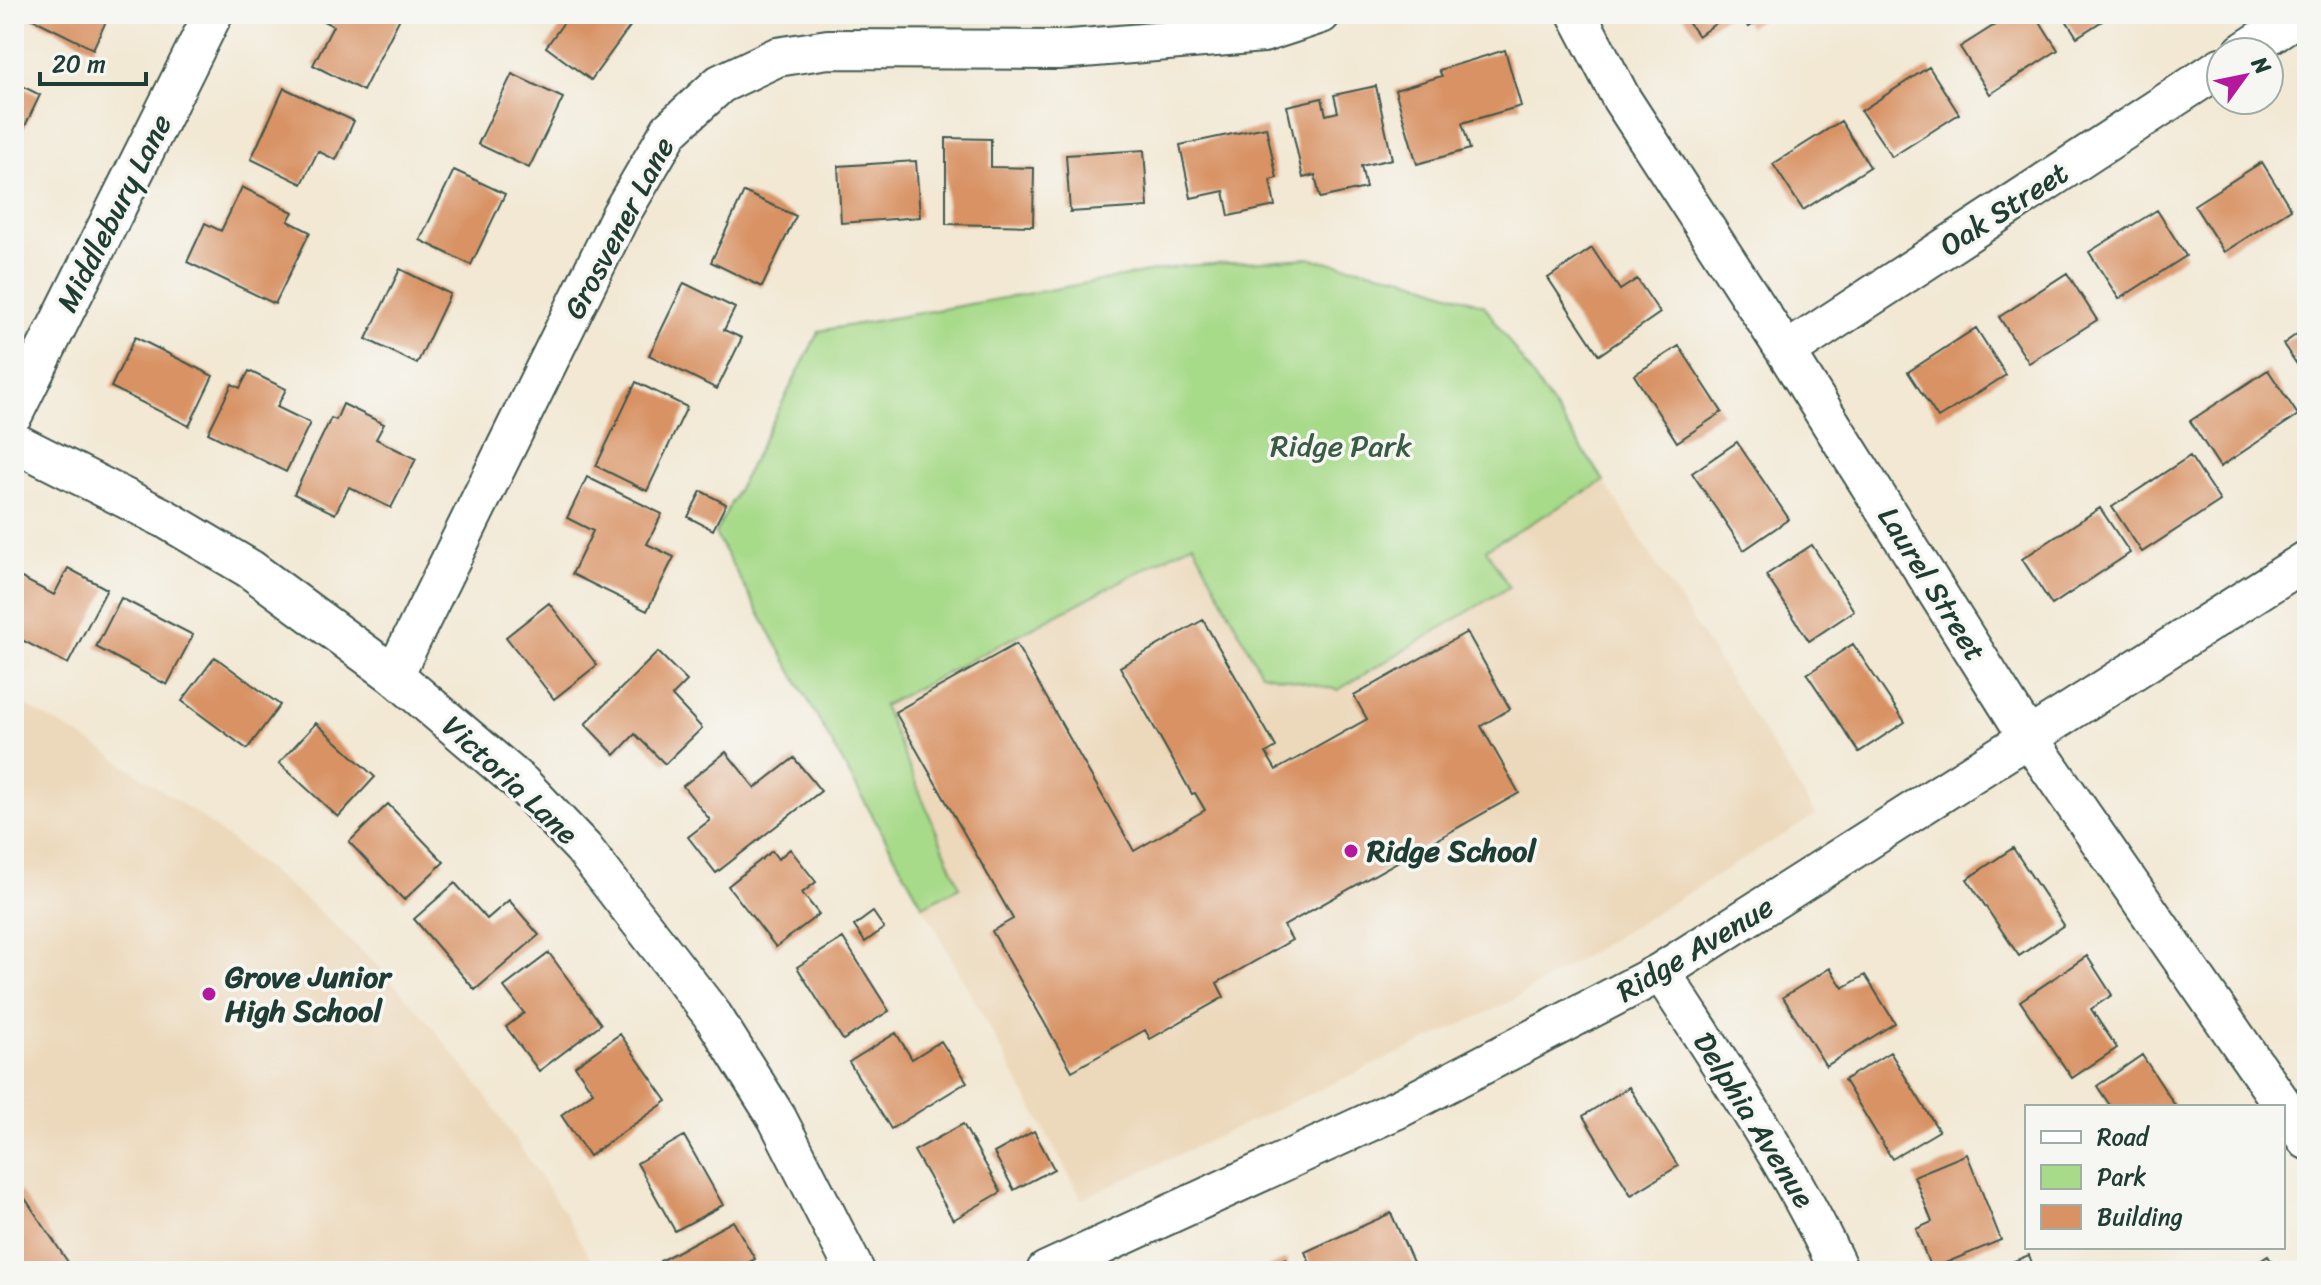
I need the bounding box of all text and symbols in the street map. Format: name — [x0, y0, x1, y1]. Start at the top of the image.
scale bar — [40, 36, 146, 86]
north arrow — [2205, 36, 2285, 116]
text: 20 m — [52, 43, 106, 85]
text: N — [2240, 48, 2282, 83]
street label: Middlebury Lane — [41, 104, 187, 322]
street label: Grosvener Lane — [548, 127, 690, 329]
street label: Oak Street — [1928, 147, 2080, 271]
park label: Ridge Park — [1270, 419, 1413, 473]
street label: Laurel Street — [1863, 495, 2001, 673]
street label: Victoria Lane — [429, 701, 591, 859]
place label: Ridge School — [1366, 824, 1537, 878]
marker: Ridge School — [1342, 842, 1360, 860]
street label: Ridge Avenue — [1605, 880, 1785, 1018]
place label: Grove Junior High School — [225, 950, 393, 1038]
marker: Grove Junior High School — [200, 985, 218, 1003]
street label: Delphia Avenue — [1678, 1021, 1830, 1219]
legend — [2025, 1105, 2285, 1249]
text: Road — [2097, 1116, 2151, 1158]
text: Park — [2097, 1156, 2146, 1198]
text: Building — [2097, 1196, 2183, 1238]

